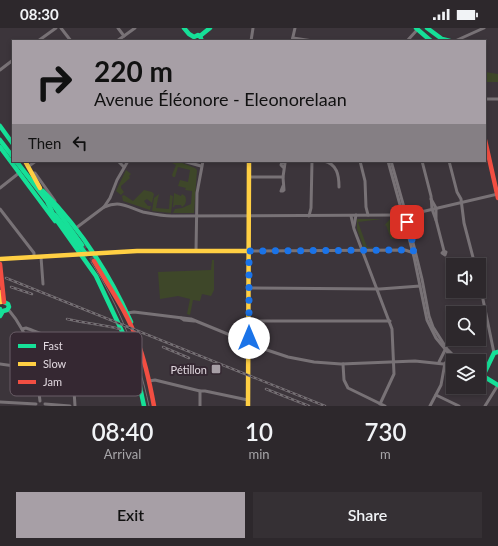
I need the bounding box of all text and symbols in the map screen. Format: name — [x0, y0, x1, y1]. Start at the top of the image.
text: 08:30 — [20, 5, 59, 23]
text: 220 m — [94, 54, 173, 88]
icon: right — [28, 56, 80, 108]
text: Avenue Éléonore - Eleonorelaan — [94, 88, 347, 110]
icon: left — [69, 132, 91, 154]
text: Then — [28, 134, 61, 152]
pin — [390, 205, 424, 239]
icon: arrive — [396, 211, 418, 233]
map controls — [446, 258, 486, 394]
button: sound — [446, 258, 486, 298]
button: search — [446, 306, 486, 346]
position arrow — [228, 317, 270, 359]
legend — [10, 332, 142, 396]
text: Fast — [43, 339, 63, 352]
button: layers — [446, 354, 486, 394]
text: Slow — [43, 357, 67, 370]
place label: Pétillon — [171, 363, 207, 376]
marker: Pétillon — [210, 363, 222, 375]
text: Jam — [43, 375, 62, 388]
text: 08:40 — [92, 417, 153, 446]
text: 10 — [245, 417, 273, 446]
text: 730 — [365, 417, 406, 446]
text: Arrival — [104, 446, 141, 462]
text: min — [248, 446, 270, 462]
text: m — [380, 446, 391, 462]
button: Exit — [16, 492, 245, 538]
button: Share — [253, 492, 482, 538]

